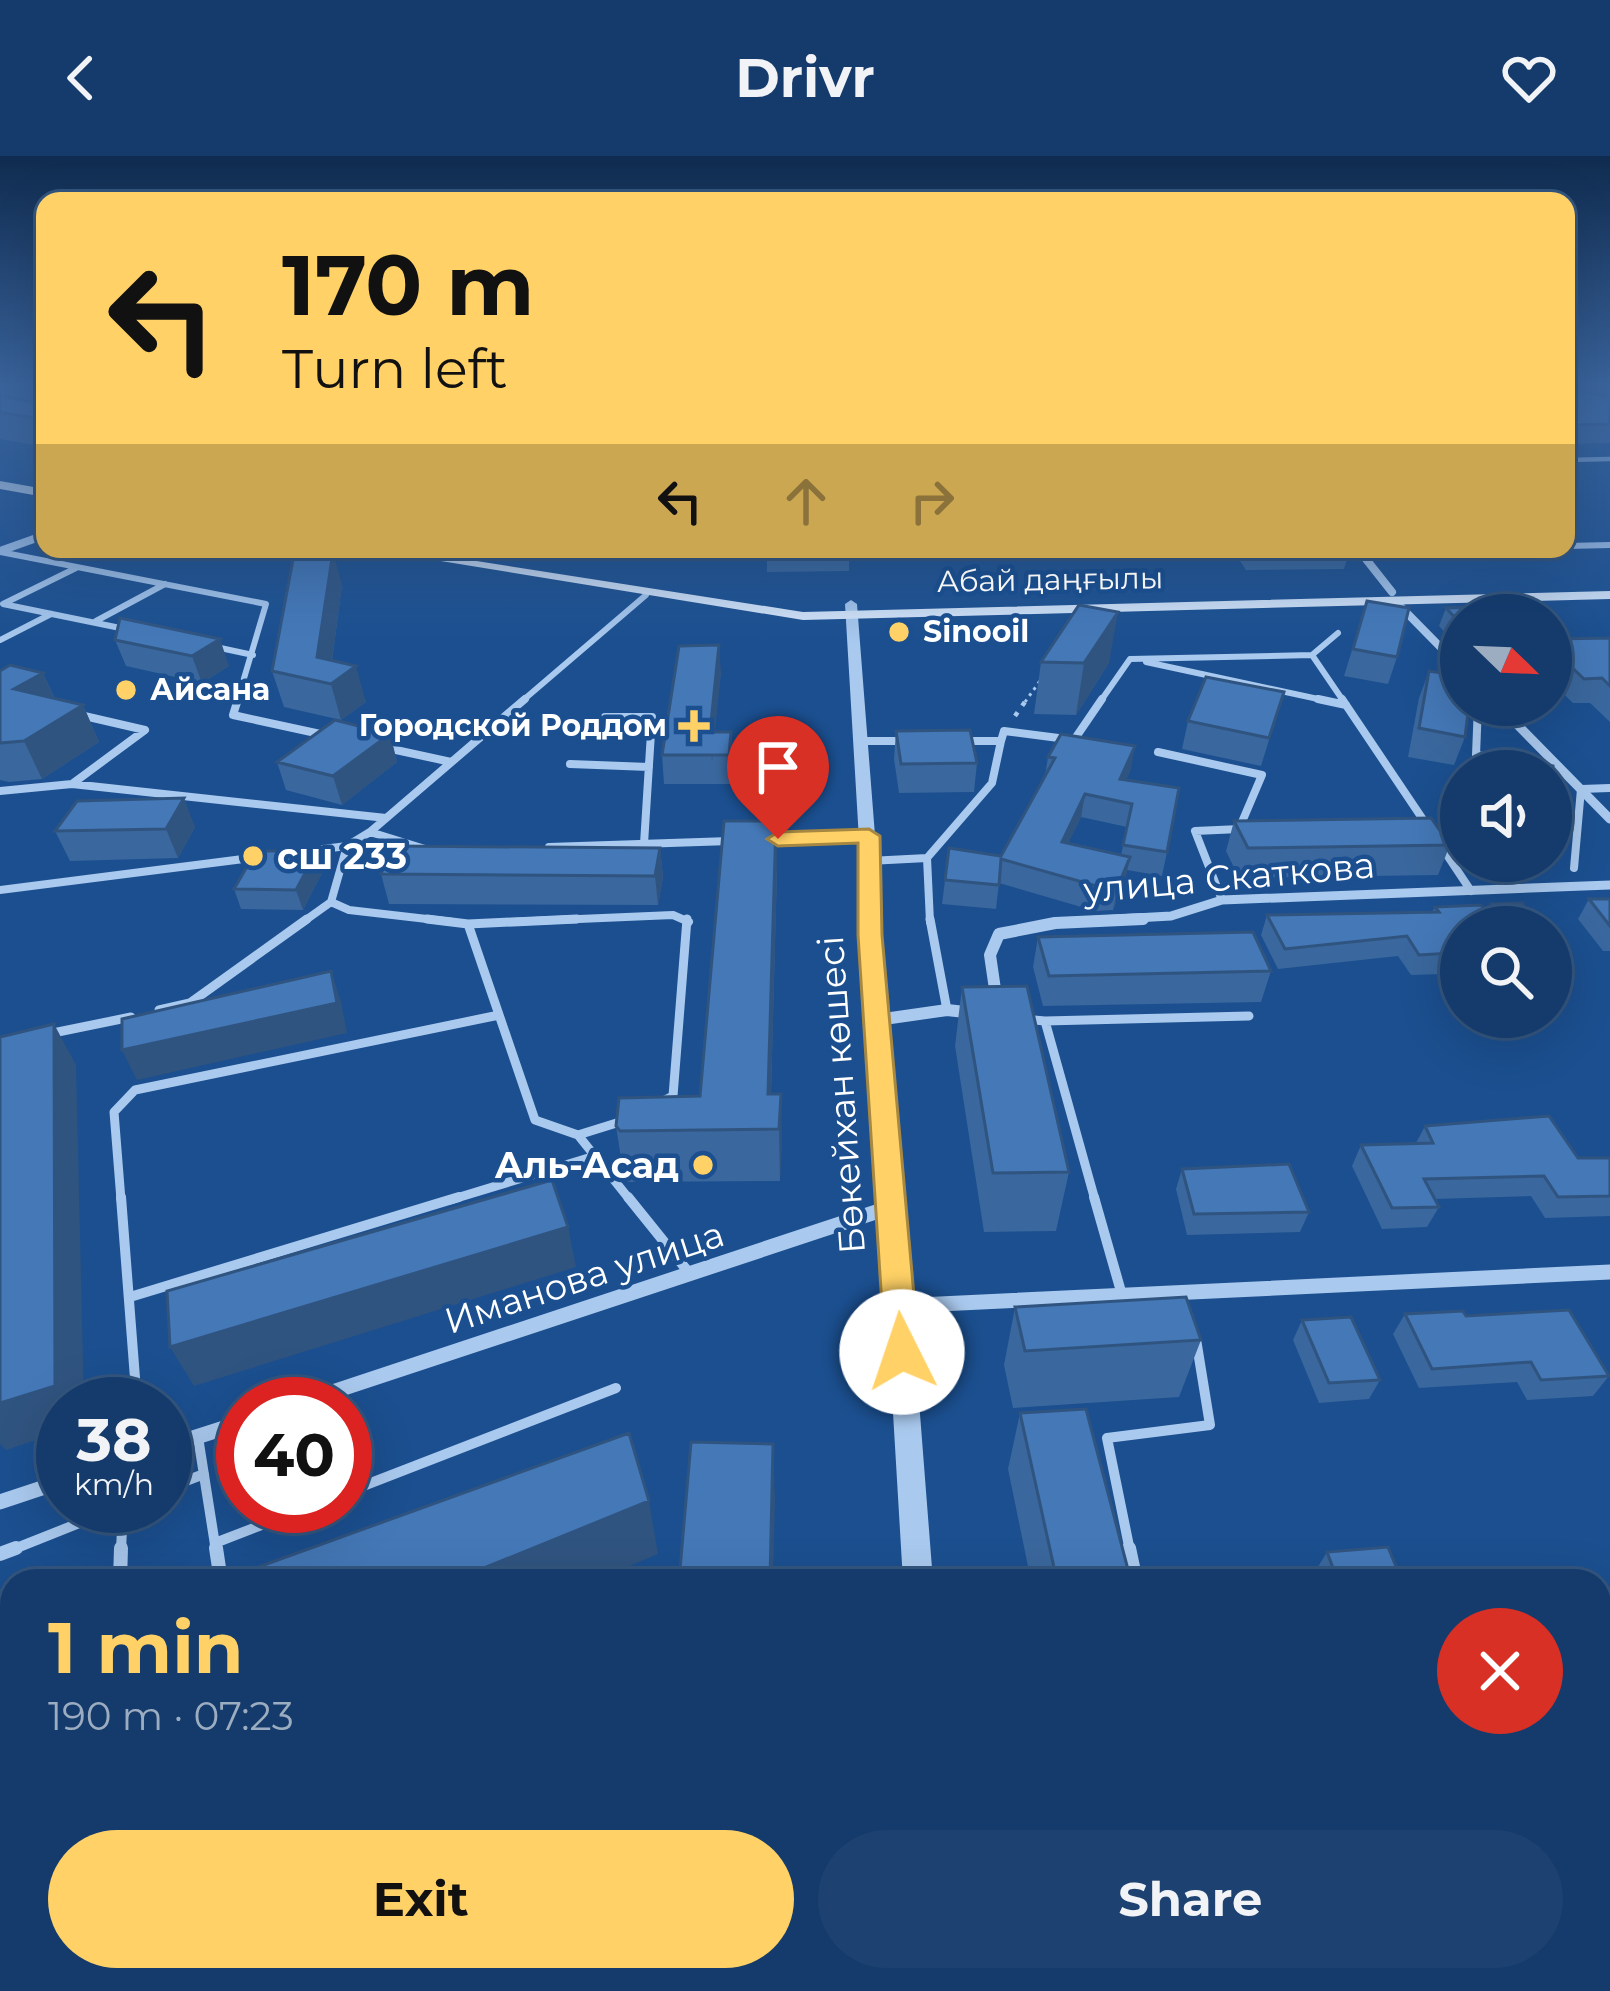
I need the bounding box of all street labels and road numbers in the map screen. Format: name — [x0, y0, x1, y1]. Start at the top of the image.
street label: Абай даңғылы — [936, 559, 1164, 600]
street label: улица Скаткова — [1081, 842, 1376, 912]
street label: Бөкейхан көшесі — [808, 935, 874, 1255]
street label: Иманова улица — [439, 1211, 729, 1343]

